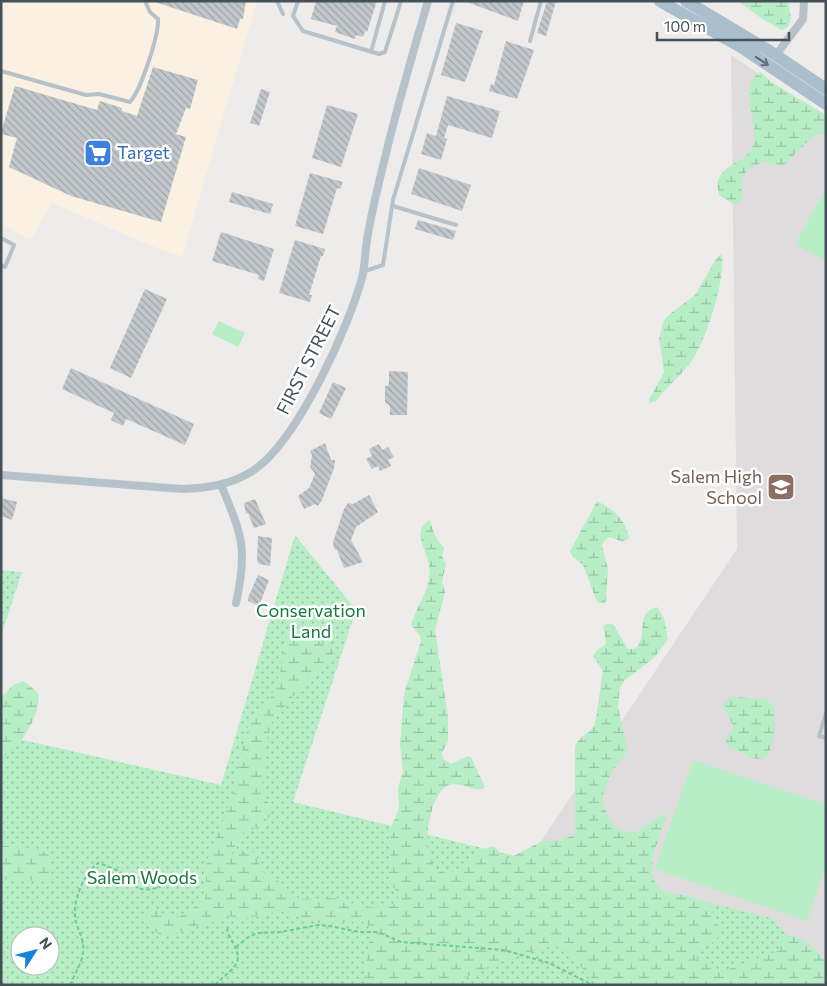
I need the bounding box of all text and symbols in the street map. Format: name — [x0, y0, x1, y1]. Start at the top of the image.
scale bar — [657, 10, 790, 42]
text: 100 m — [664, 17, 706, 35]
one-way arrow — [755, 56, 769, 66]
supermarket icon: Target — [83, 138, 113, 168]
place label: Target — [117, 141, 170, 163]
street label: FIRST STREET — [271, 301, 345, 418]
place label: Salem High School — [671, 465, 762, 508]
school or university icon: Salem High School — [766, 472, 796, 502]
park label: Conservation Land — [256, 599, 366, 642]
park label: Salem Woods — [87, 866, 197, 888]
north arrow — [10, 926, 60, 976]
text: N — [36, 934, 56, 952]

